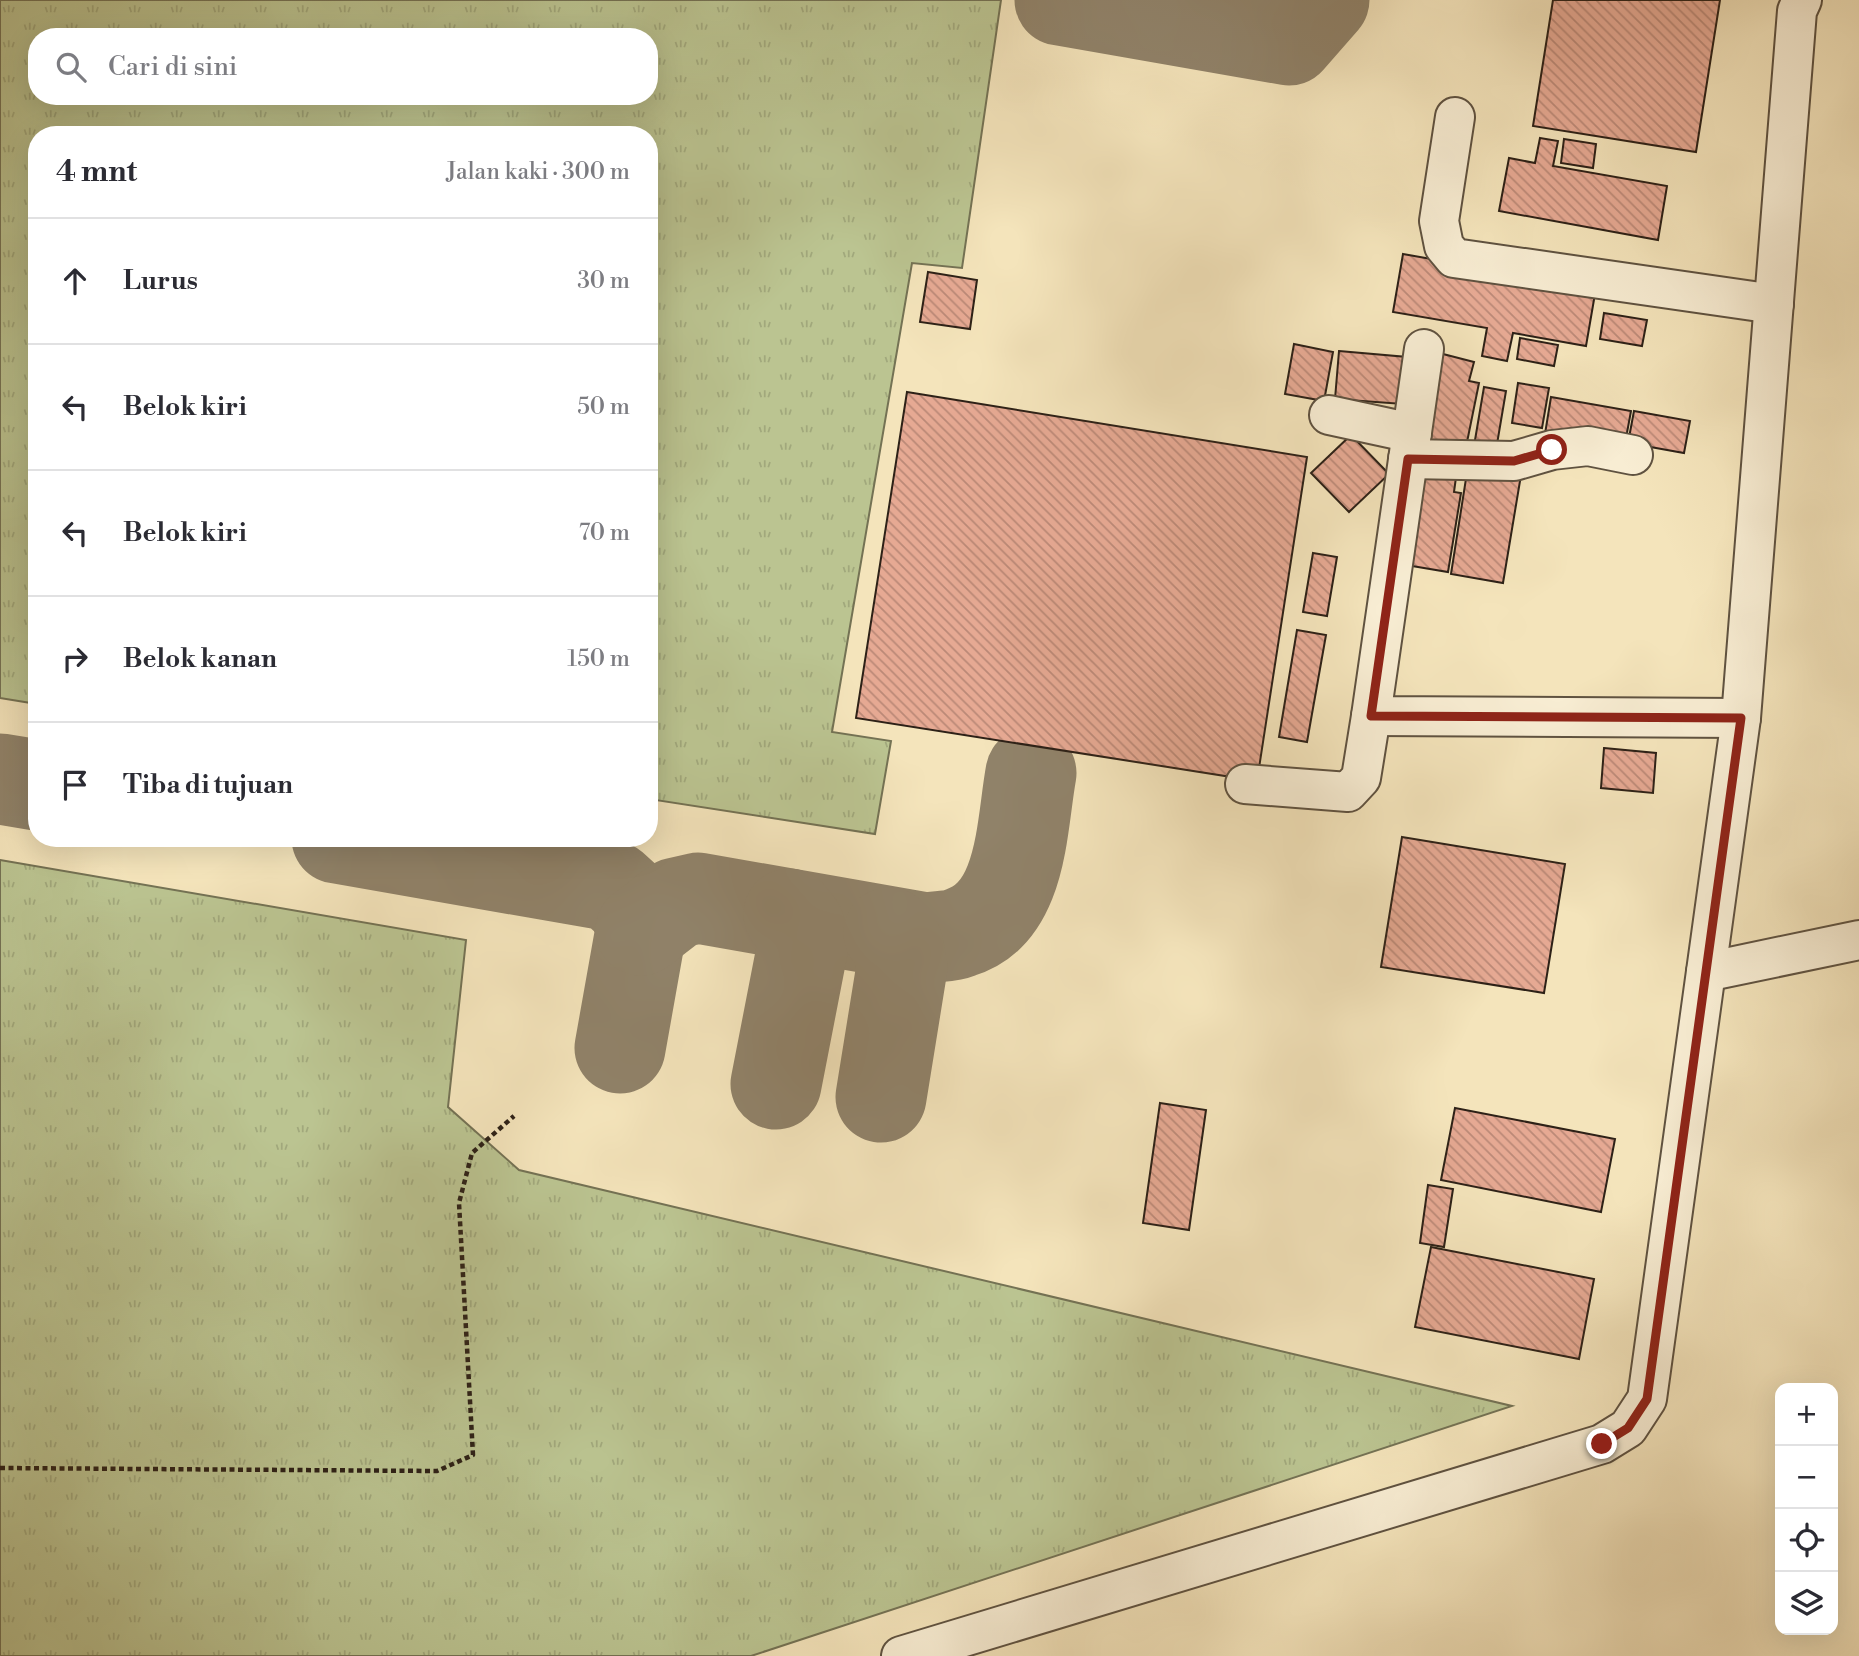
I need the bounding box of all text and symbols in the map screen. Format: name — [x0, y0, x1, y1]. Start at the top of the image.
search box — [28, 28, 658, 105]
icon: search — [52, 48, 90, 86]
text: Cari di sini — [108, 51, 237, 83]
text: 4 mnt — [56, 153, 137, 191]
text: Jalan kaki · 300 m — [446, 158, 630, 186]
icon: ahead — [56, 262, 94, 300]
text: Lurus — [123, 265, 198, 297]
text: 30 m — [577, 267, 630, 295]
icon: left — [56, 388, 94, 426]
text: Belok kiri — [123, 391, 247, 423]
text: 50 m — [577, 393, 630, 421]
route start — [1536, 434, 1567, 465]
icon: left — [56, 514, 94, 552]
text: Belok kiri — [123, 517, 247, 549]
text: 70 m — [579, 519, 630, 547]
icon: right — [56, 640, 94, 678]
text: Belok kanan — [123, 643, 277, 675]
text: 150 m — [567, 645, 630, 673]
icon: arrive — [56, 766, 94, 804]
text: Tiba di tujuan — [123, 769, 293, 801]
map controls — [1775, 1383, 1838, 1635]
button: + — [1775, 1383, 1838, 1446]
route end — [1586, 1428, 1617, 1459]
button: − — [1775, 1446, 1838, 1509]
button: locate — [1775, 1509, 1838, 1572]
button: layers — [1775, 1572, 1838, 1635]

